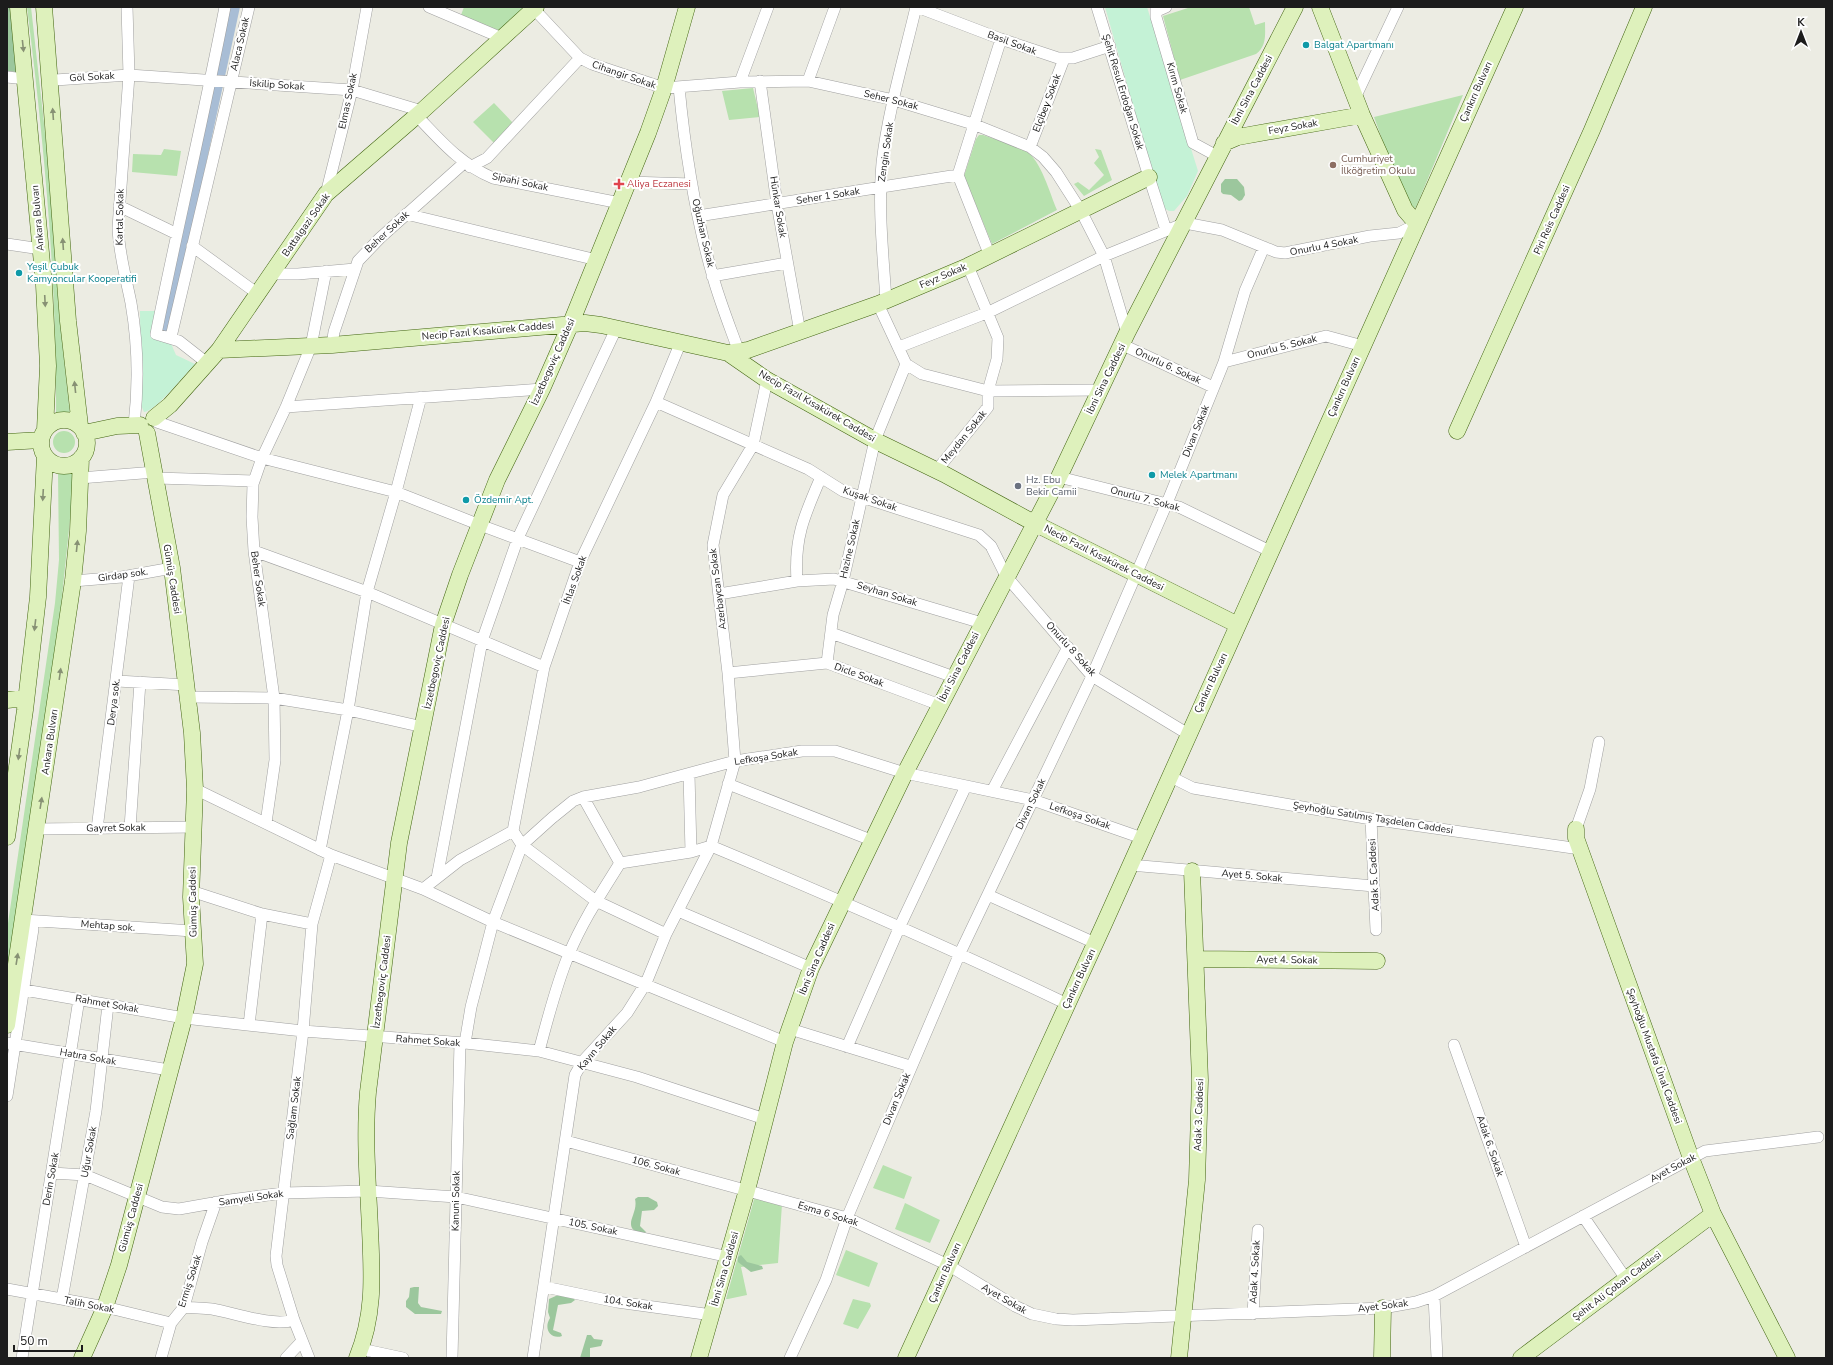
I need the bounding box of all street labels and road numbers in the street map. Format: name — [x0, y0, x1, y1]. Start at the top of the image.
street label: Alaca Sokak — [227, 15, 253, 72]
street label: Basil Sokak — [985, 28, 1040, 59]
street label: Şehit Resul Erdoğan Sokak — [1099, 32, 1148, 153]
street label: İbni Sina Caddesi — [1228, 53, 1276, 127]
street label: Cihangir Sokak — [590, 57, 659, 93]
street label: Çankırı Bulvarı — [1456, 60, 1496, 124]
street label: Kırım Sokak — [1163, 61, 1191, 116]
street label: Göl Sokak — [69, 69, 116, 85]
street label: Elmas Sokak — [335, 71, 361, 130]
street label: Elçibey Sokak — [1029, 71, 1065, 134]
street label: İskilip Sokak — [249, 76, 306, 94]
street label: Seher Sokak — [862, 86, 921, 114]
street label: Feyz Sokak — [1267, 116, 1320, 138]
street label: Zengin Sokak — [875, 120, 897, 183]
street label: Sipahi Sokak — [491, 169, 550, 195]
street label: Hünkar Sokak — [766, 175, 790, 240]
street label: Piri Reis Caddesi — [1530, 183, 1574, 257]
street label: Ankara Bulvarı — [28, 184, 48, 252]
street label: Seher 1 Sokak — [795, 184, 862, 208]
street label: Kartal Sokak — [113, 188, 128, 245]
street label: Battalgazi Sokak — [279, 190, 334, 260]
street label: Oğuzhan Sokak — [688, 197, 718, 270]
street label: Beher Sokak — [362, 207, 413, 256]
street label: Onurlu 4 Sokak — [1289, 232, 1360, 259]
street label: Feyz Sokak — [917, 259, 970, 292]
street label: İzzetbegoviç Caddesi — [528, 316, 578, 408]
street label: Necip Fazıl Kısakürek Caddesi — [421, 318, 555, 344]
street label: Onurlu 5. Sokak — [1246, 331, 1319, 362]
street label: İbni Sina Caddesi — [1083, 341, 1129, 417]
street label: Onurlu 6. Sokak — [1133, 345, 1204, 388]
street label: Çankırı Bulvarı — [1324, 355, 1364, 419]
street label: Necip Fazıl Kısakürek Caddesi — [756, 367, 878, 445]
street label: Divan Sokak — [1179, 402, 1213, 459]
street label: Meydan Sokak — [938, 406, 991, 467]
street label: Kuşak Sokak — [841, 483, 900, 515]
street label: Onurlu 7. Sokak — [1109, 483, 1182, 515]
street label: Hazine Sokak — [836, 517, 864, 580]
street label: Necip Fazıl Kısakürek Caddesi — [1042, 522, 1166, 594]
street label: Gümüş Caddesi — [160, 543, 184, 615]
street label: Azerbaycan Sokak — [706, 546, 730, 631]
street label: Beher Sokak — [247, 550, 269, 609]
street label: İhlas Sokak — [560, 553, 591, 606]
street label: Girdap sok. — [97, 565, 149, 585]
street label: Seyhan Sokak — [855, 578, 920, 610]
street label: İzzetbegoviç Caddesi — [420, 616, 454, 710]
street label: Onurlu 8 Sokak — [1043, 619, 1100, 680]
street label: İbni Sina Caddesi — [935, 630, 983, 704]
street label: Çankırı Bulvarı — [1191, 651, 1231, 715]
street label: Dicle Sokak — [832, 660, 887, 691]
street label: Derya sok. — [104, 678, 124, 726]
street label: Ankara Bulvarı — [38, 708, 62, 776]
street label: Lefkoşa Sokak — [733, 745, 800, 769]
street label: Divan Sokak — [1013, 775, 1050, 832]
street label: Şeyhoğlu Satılmış Taşdelen Caddesi — [1292, 798, 1454, 838]
street label: Lefkoşa Sokak — [1047, 799, 1114, 833]
street label: Gayret Sokak — [86, 820, 147, 836]
street label: Adak 5. Caddesi — [1365, 838, 1383, 912]
street label: Ayet 5. Sokak — [1221, 866, 1284, 886]
street label: Gümüş Caddesi — [185, 867, 201, 937]
street label: Mehtap sok. — [80, 917, 136, 935]
street label: İbni Sina Caddesi — [796, 921, 838, 997]
street label: İzzetbegoviç Caddesi — [369, 935, 395, 1029]
street label: Çankırı Bulvarı — [1059, 947, 1099, 1011]
street label: Ayet 4. Sokak — [1256, 952, 1319, 968]
street label: Şeyhoğlu Mustafa Ünal Caddesi — [1623, 986, 1685, 1126]
street label: Rahmet Sokak — [74, 992, 141, 1017]
street label: Kayın Sokak — [574, 1022, 620, 1073]
street label: Rahmet Sokak — [395, 1032, 462, 1050]
street label: Hatıra Sokak — [59, 1045, 118, 1069]
street label: Divan Sokak — [880, 1070, 915, 1127]
street label: Sağlam Sokak — [283, 1075, 305, 1140]
street label: Adak 3. Caddesi — [1191, 1078, 1207, 1152]
street label: Adak 6. Sokak — [1473, 1114, 1507, 1179]
street label: Uğur Sokak — [78, 1124, 101, 1179]
street label: Derin Sokak — [39, 1150, 63, 1207]
street label: Ayet Sokak — [1647, 1150, 1699, 1186]
street label: 106. Sokak — [630, 1153, 683, 1179]
street label: Kanuni Sokak — [448, 1170, 464, 1231]
street label: Gümüş Caddesi — [115, 1182, 147, 1254]
street label: Samyeli Sokak — [218, 1186, 285, 1209]
street label: Esma 6 Sokak — [796, 1198, 861, 1230]
street label: 105. Sokak — [567, 1215, 620, 1239]
street label: İbni Sina Caddesi — [708, 1230, 742, 1308]
street label: Adak 4. Sokak — [1246, 1239, 1264, 1304]
street label: Çankırı Bulvarı — [925, 1241, 965, 1305]
street label: Şehit Ali Çoban Caddesi — [1570, 1248, 1664, 1324]
street label: Ermiş Sokak — [175, 1252, 205, 1309]
street label: Ayet Sokak — [979, 1280, 1030, 1318]
street label: 104. Sokak — [602, 1292, 655, 1314]
street label: Talih Sokak — [63, 1293, 116, 1317]
street label: Ayet Sokak — [1357, 1296, 1410, 1316]

